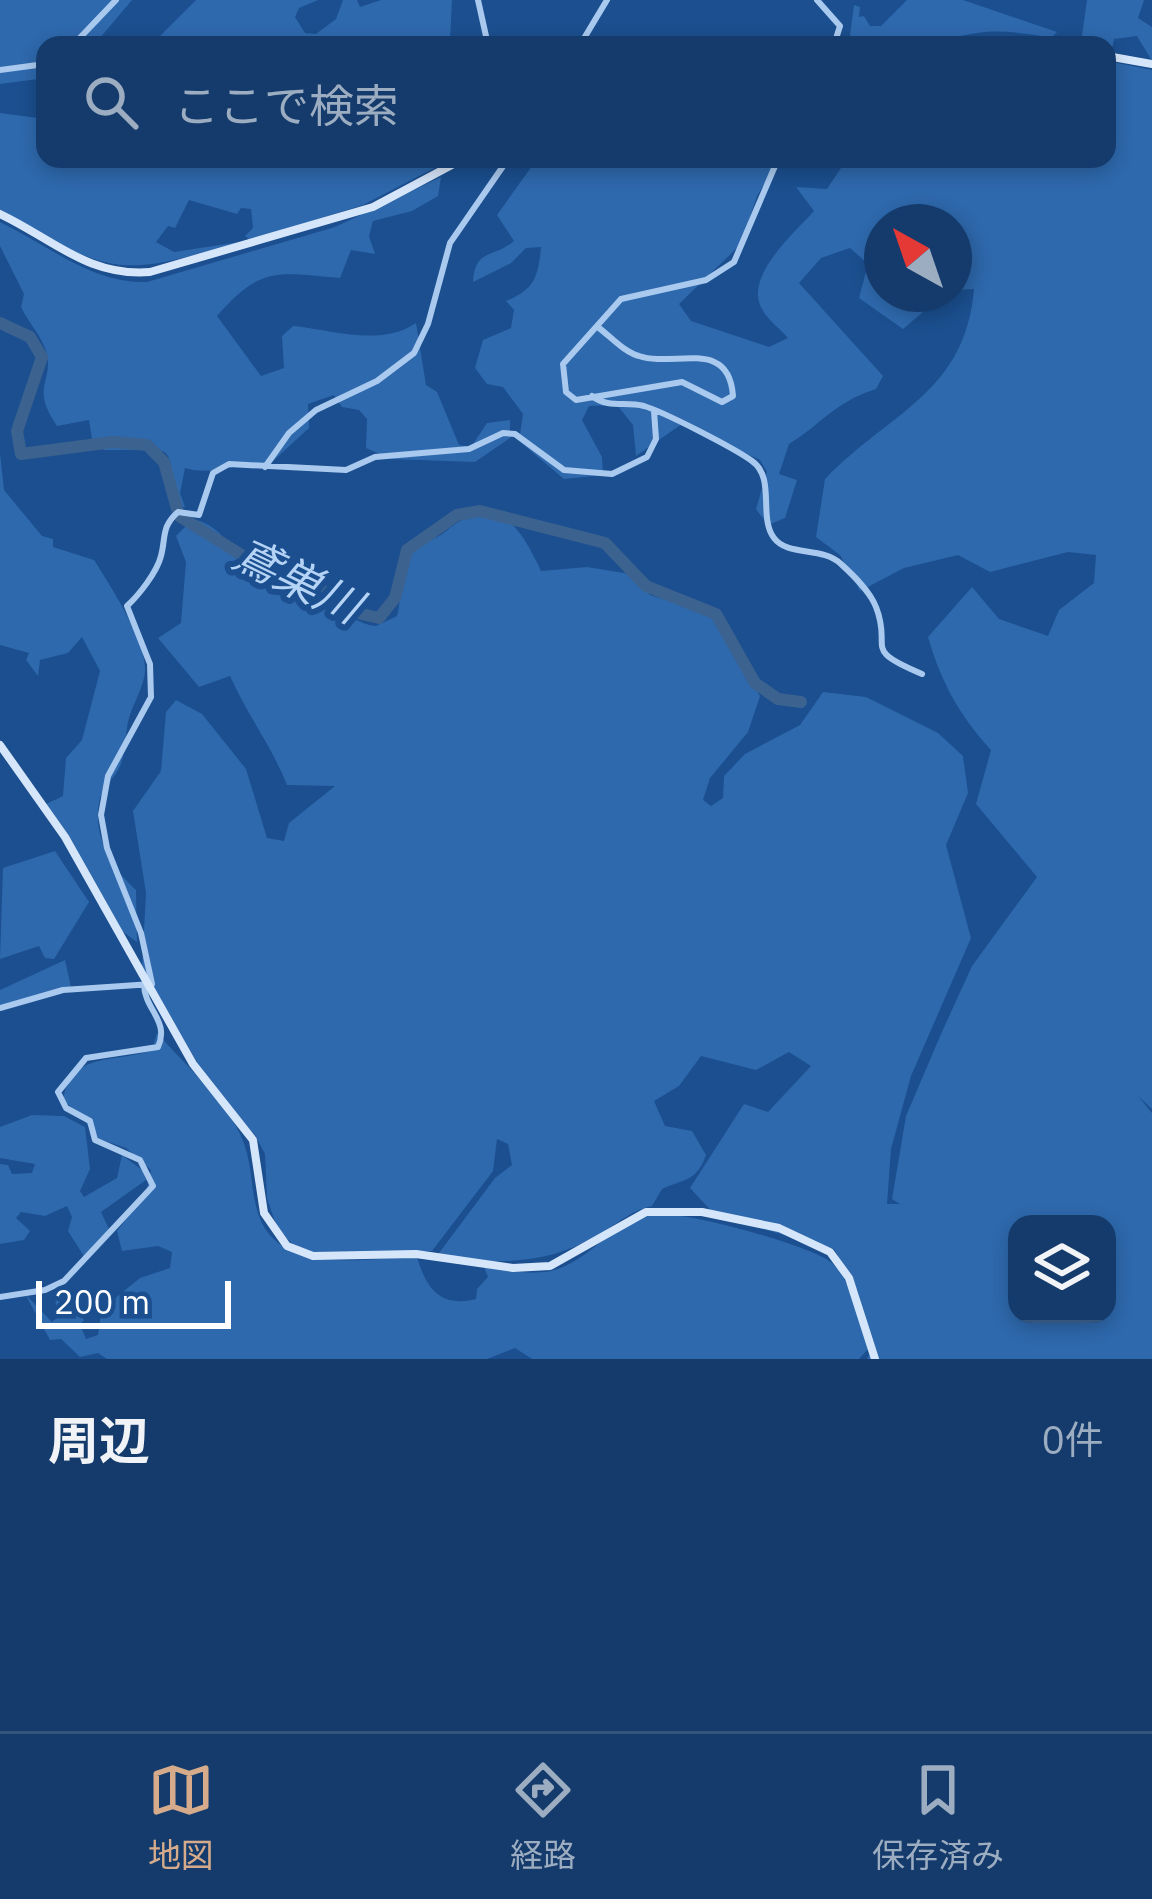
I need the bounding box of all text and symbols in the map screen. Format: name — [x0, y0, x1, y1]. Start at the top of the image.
search box — [36, 36, 1116, 168]
icon: search — [78, 69, 144, 135]
text: ここで検索 — [174, 76, 399, 134]
north arrow — [864, 204, 972, 312]
water label: 鳶巣川 — [225, 523, 375, 636]
map controls — [1008, 1215, 1116, 1323]
button: layers — [1008, 1215, 1116, 1323]
scale bar — [36, 1275, 231, 1328]
text: 200 m — [54, 1280, 150, 1323]
text: 周辺 — [48, 1407, 150, 1473]
text: 0件 — [1042, 1414, 1104, 1465]
tab: 地図 — [148, 1757, 214, 1877]
tab: 経路 — [510, 1757, 576, 1877]
tab: 保存済み — [872, 1757, 1004, 1877]

